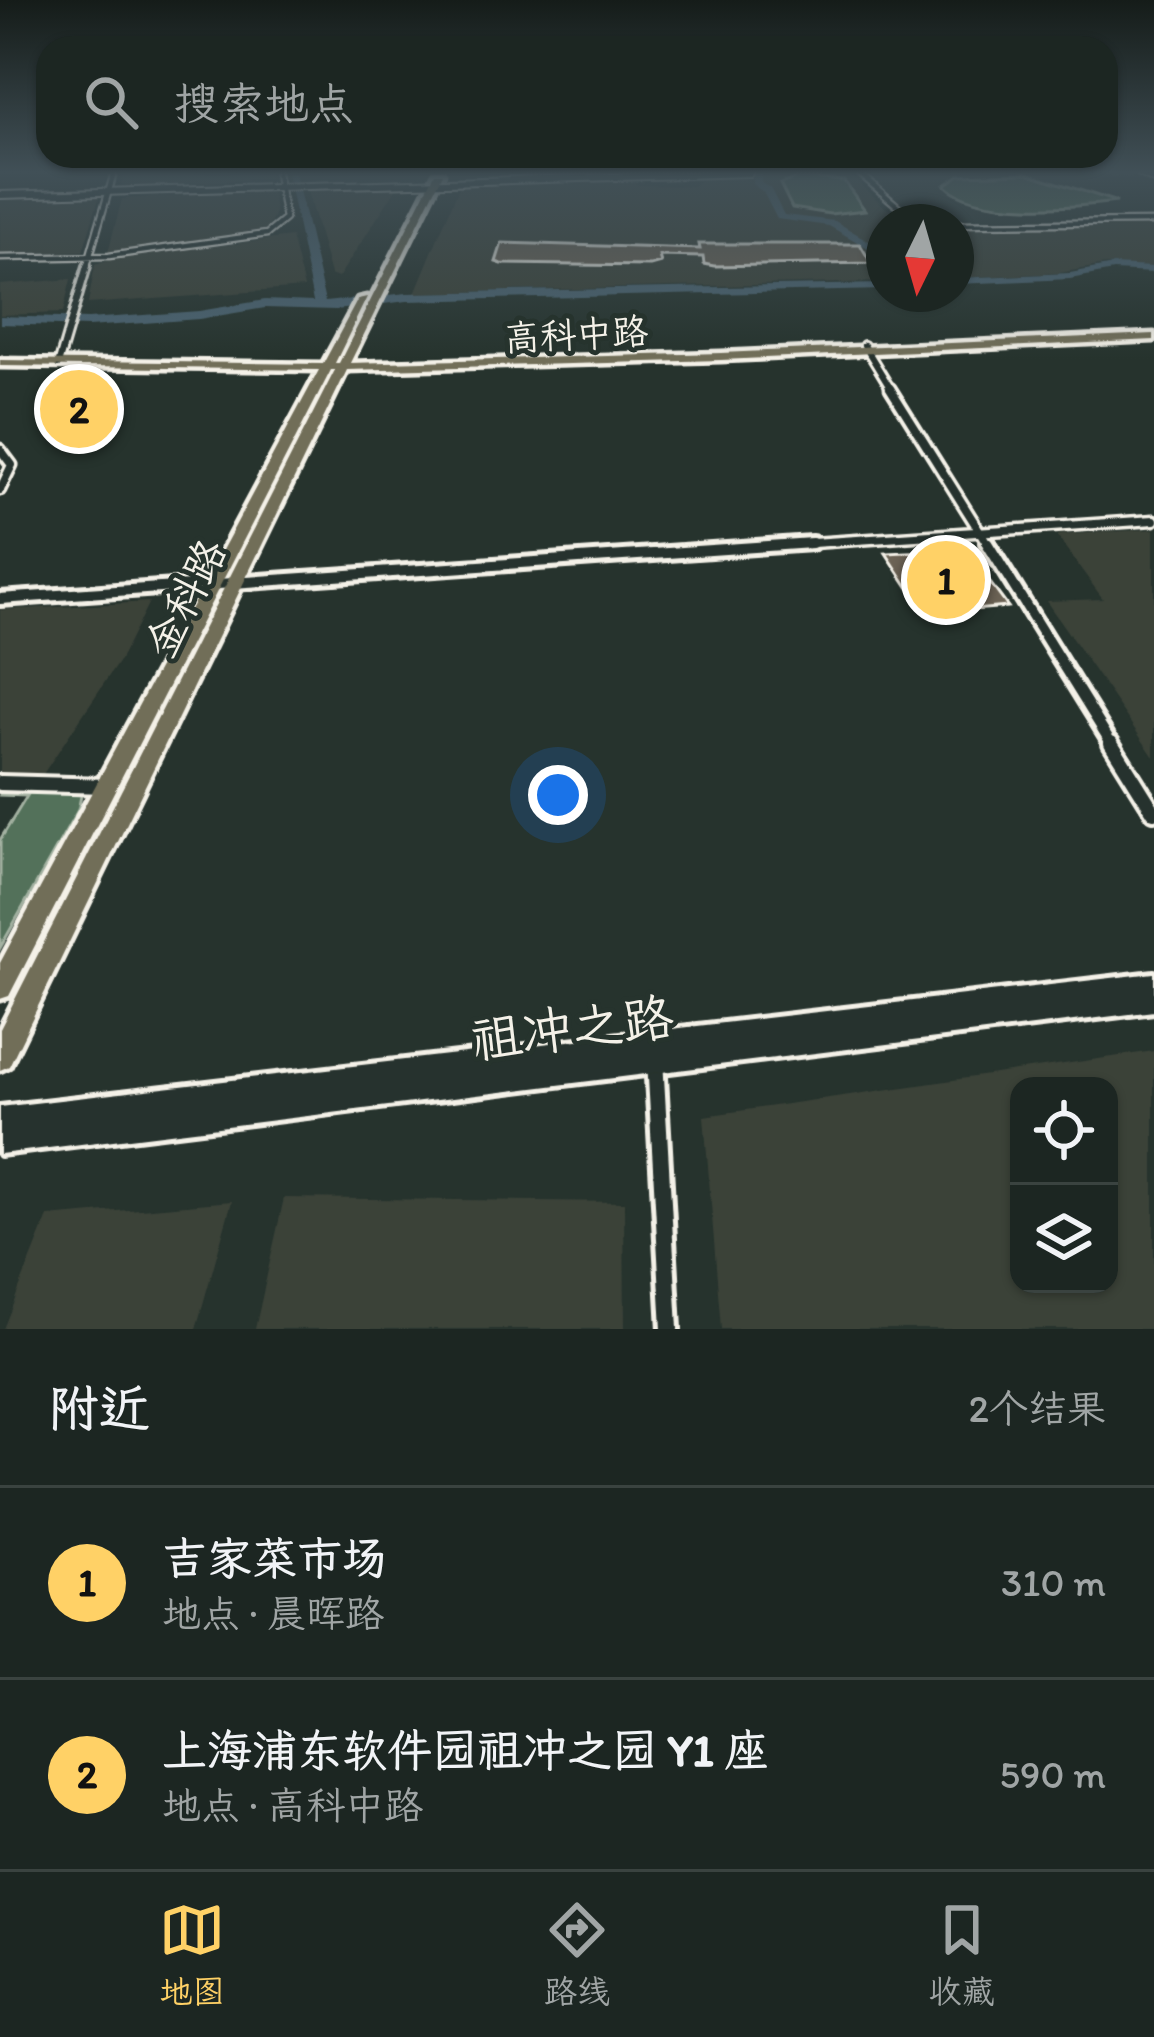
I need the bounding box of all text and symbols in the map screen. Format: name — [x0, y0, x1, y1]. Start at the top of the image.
search box — [36, 36, 1118, 168]
icon: search — [78, 69, 144, 135]
text: 搜索地点 — [174, 76, 354, 130]
north arrow — [866, 204, 974, 312]
street label: 高科中路 — [503, 309, 649, 360]
pin: 2 — [40, 364, 118, 454]
street label: 金科路 — [134, 531, 237, 666]
pin: 1 — [907, 535, 985, 625]
your location — [528, 765, 588, 825]
street label: 祖冲之路 — [467, 986, 677, 1071]
map controls — [1010, 1077, 1118, 1293]
button: locate — [1010, 1077, 1118, 1185]
button: layers — [1010, 1185, 1118, 1293]
text: 附近 — [48, 1378, 150, 1439]
text: 2个结果 — [968, 1385, 1106, 1432]
text: 吉家菜市场 — [162, 1531, 387, 1585]
text: 1 — [78, 1559, 96, 1606]
text: 310 m — [1001, 1559, 1106, 1606]
text: 地点 · 晨晖路 — [162, 1590, 384, 1637]
text: 上海浦东软件园祖冲之园 Y1 座 — [162, 1723, 769, 1777]
text: 2 — [77, 1751, 97, 1798]
text: 590 m — [1000, 1751, 1106, 1798]
text: 地点 · 高科中路 — [162, 1782, 423, 1829]
tab: 地图 — [159, 1897, 225, 2012]
tab: 路线 — [544, 1897, 610, 2012]
tab: 收藏 — [929, 1897, 995, 2012]

